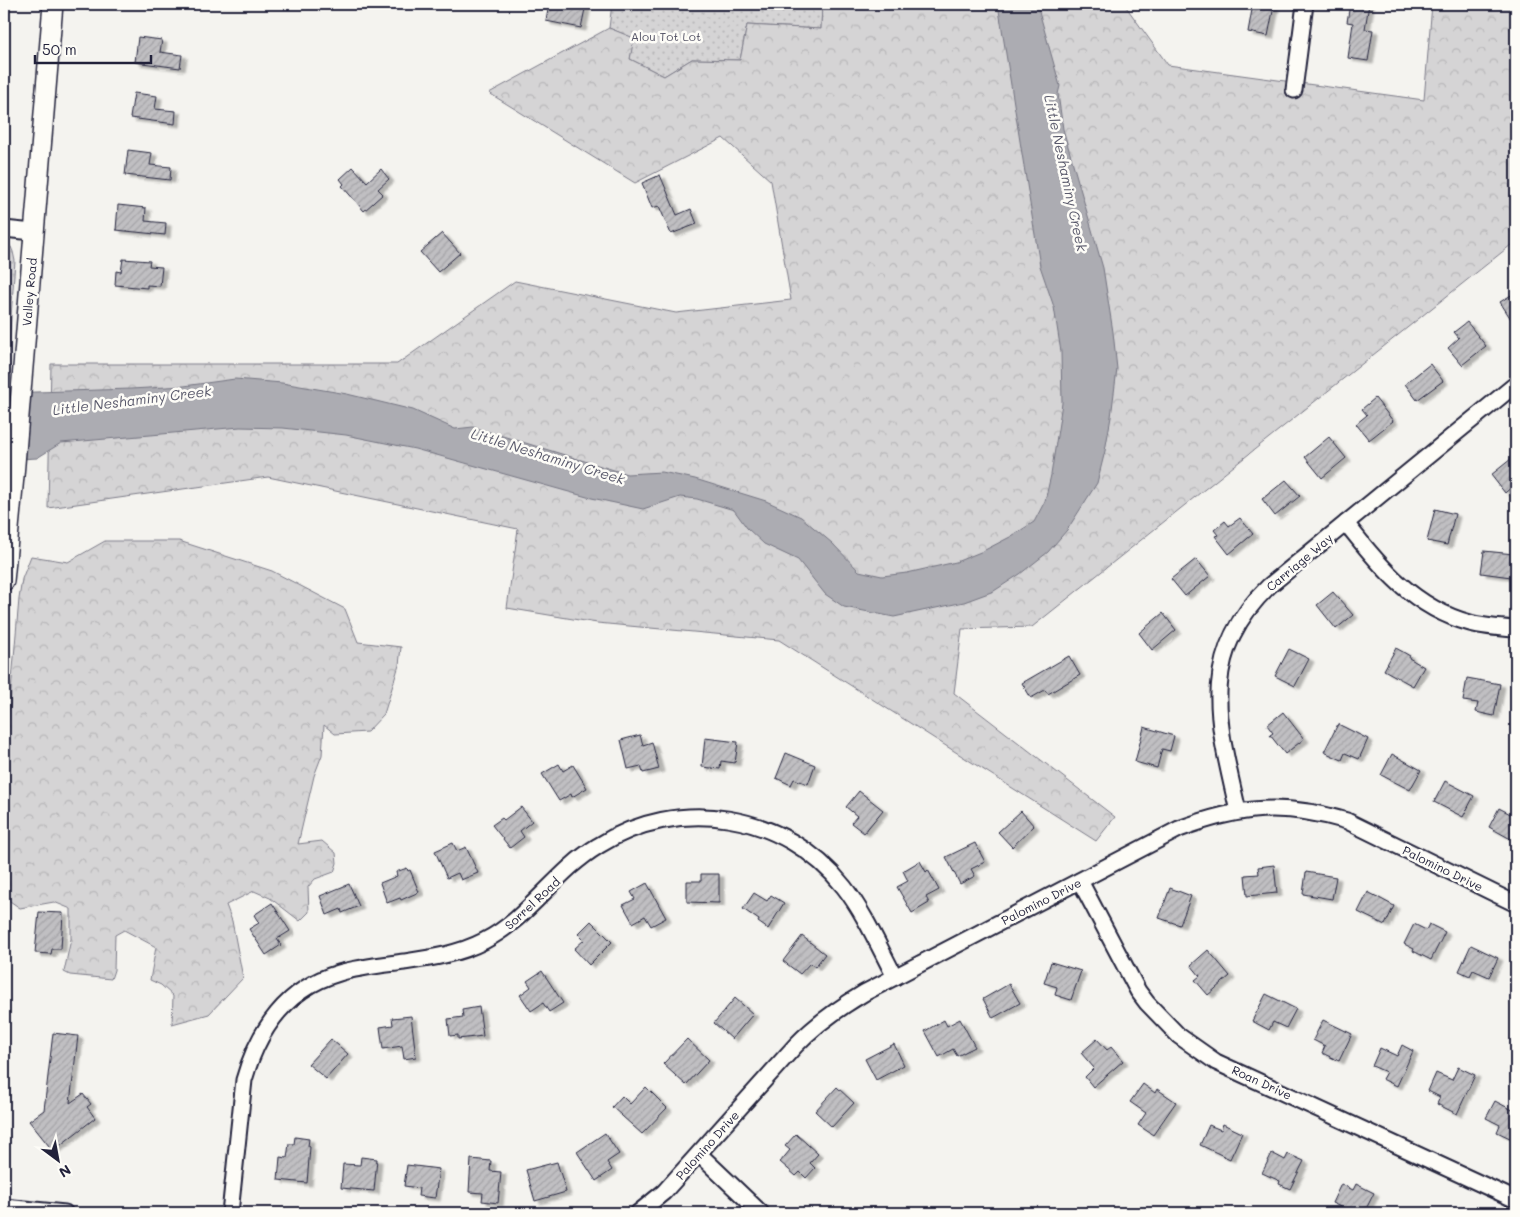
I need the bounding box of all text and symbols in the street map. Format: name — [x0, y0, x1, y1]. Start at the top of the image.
park label: Alou Tot Lot — [631, 28, 701, 44]
scale bar — [35, 32, 151, 64]
text: 50 m — [42, 39, 77, 59]
water label: Little Neshaminy Creek — [1040, 93, 1092, 254]
street label: Valley Road — [18, 257, 40, 327]
water label: Little Neshaminy Creek — [52, 381, 213, 419]
water label: Little Neshaminy Creek — [469, 424, 628, 489]
street label: Carriage Way — [1263, 530, 1335, 594]
street label: Palomino Drive — [1400, 842, 1486, 894]
street label: Sorrel Road — [501, 873, 563, 933]
street label: Palomino Drive — [998, 874, 1084, 928]
street label: Roan Drive — [1229, 1061, 1295, 1103]
street label: Palomino Drive — [672, 1107, 742, 1183]
north arrow — [32, 1134, 82, 1184]
text: N — [56, 1161, 75, 1182]

